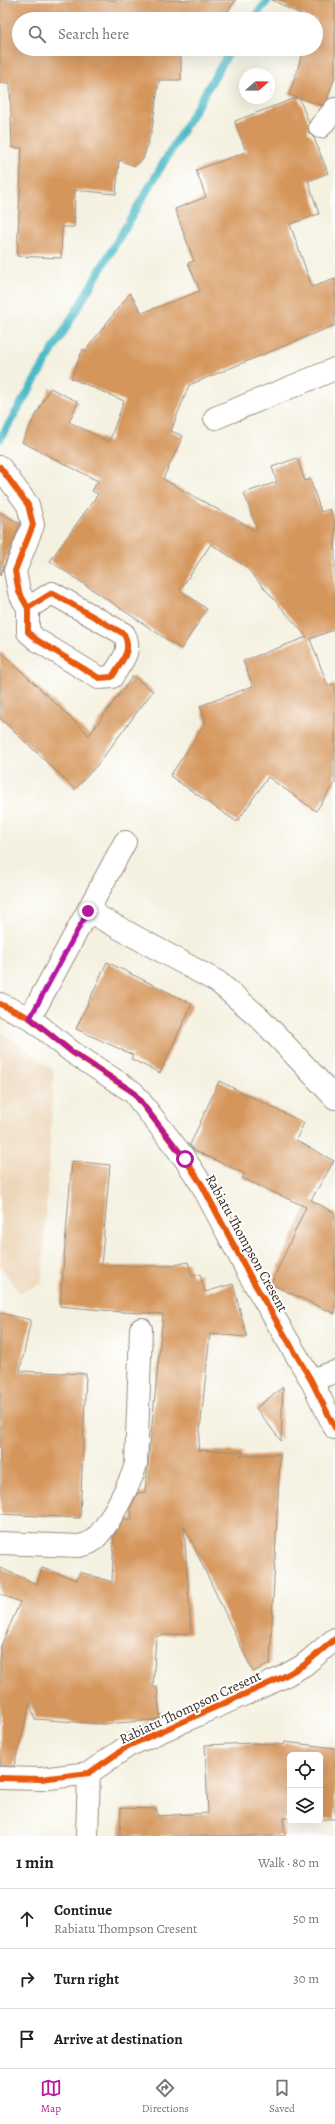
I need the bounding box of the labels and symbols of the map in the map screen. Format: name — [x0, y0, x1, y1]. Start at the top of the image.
north arrow — [239, 68, 275, 104]
route end — [79, 902, 97, 920]
route start — [176, 1150, 194, 1168]
street label: Rabiatu Thompson Cresent — [201, 1171, 292, 1316]
street label: Rabiatu Thompson Cresent — [116, 1666, 265, 1749]

